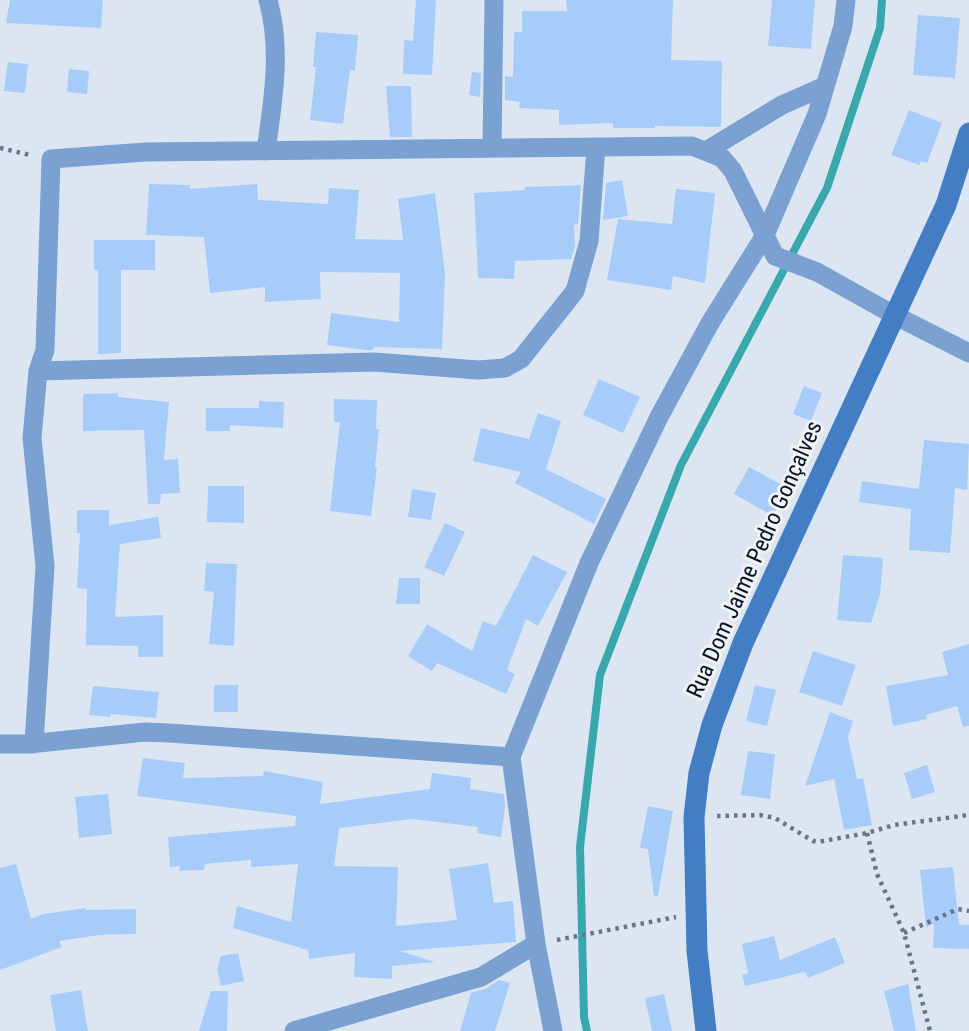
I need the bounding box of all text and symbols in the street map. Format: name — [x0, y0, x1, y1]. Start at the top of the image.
street label: Rua Dom Jaime Pedro Gonçalves — [682, 417, 830, 703]

